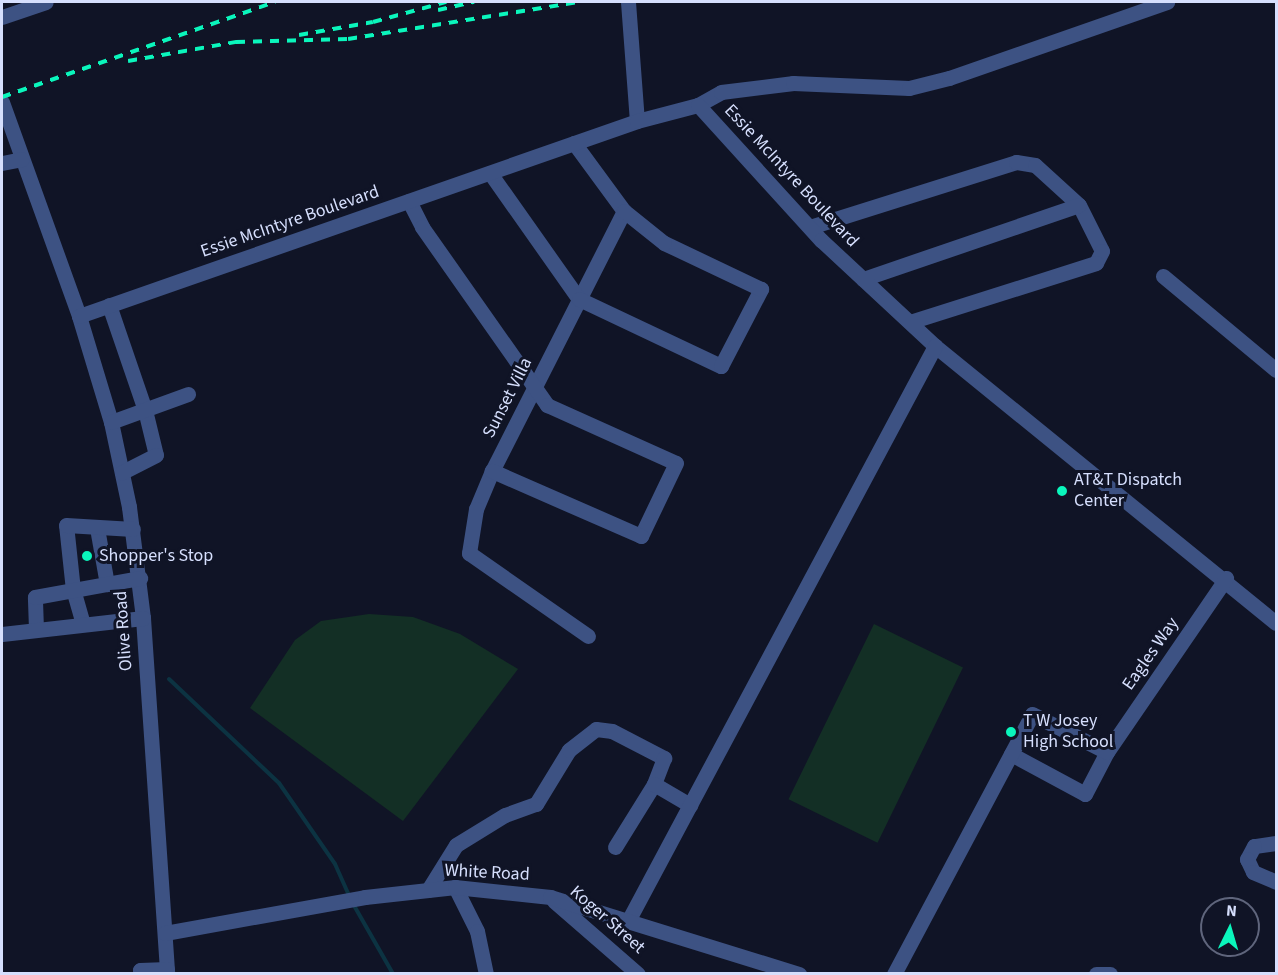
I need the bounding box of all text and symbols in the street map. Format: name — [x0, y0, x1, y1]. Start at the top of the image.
street label: Essie McIntyre Boulevard — [719, 100, 863, 252]
street label: Essie McIntyre Boulevard — [198, 181, 382, 263]
street label: Sunset Villa — [479, 354, 537, 442]
place label: AT&T Dispatch Center — [1074, 470, 1182, 512]
marker: AT&T Dispatch Center — [1055, 484, 1069, 498]
place label: Shopper's Stop — [99, 545, 213, 567]
marker: Shopper's Stop — [80, 549, 94, 563]
street label: Olive Road — [110, 590, 138, 672]
street label: Eagles Way — [1118, 614, 1184, 694]
place label: T W Josey High School — [1023, 711, 1113, 754]
marker: T W Josey High School — [1004, 725, 1018, 739]
street label: White Road — [444, 860, 530, 886]
street label: Koger Street — [565, 881, 649, 959]
north arrow — [1200, 897, 1260, 957]
text: N — [1225, 900, 1238, 922]

